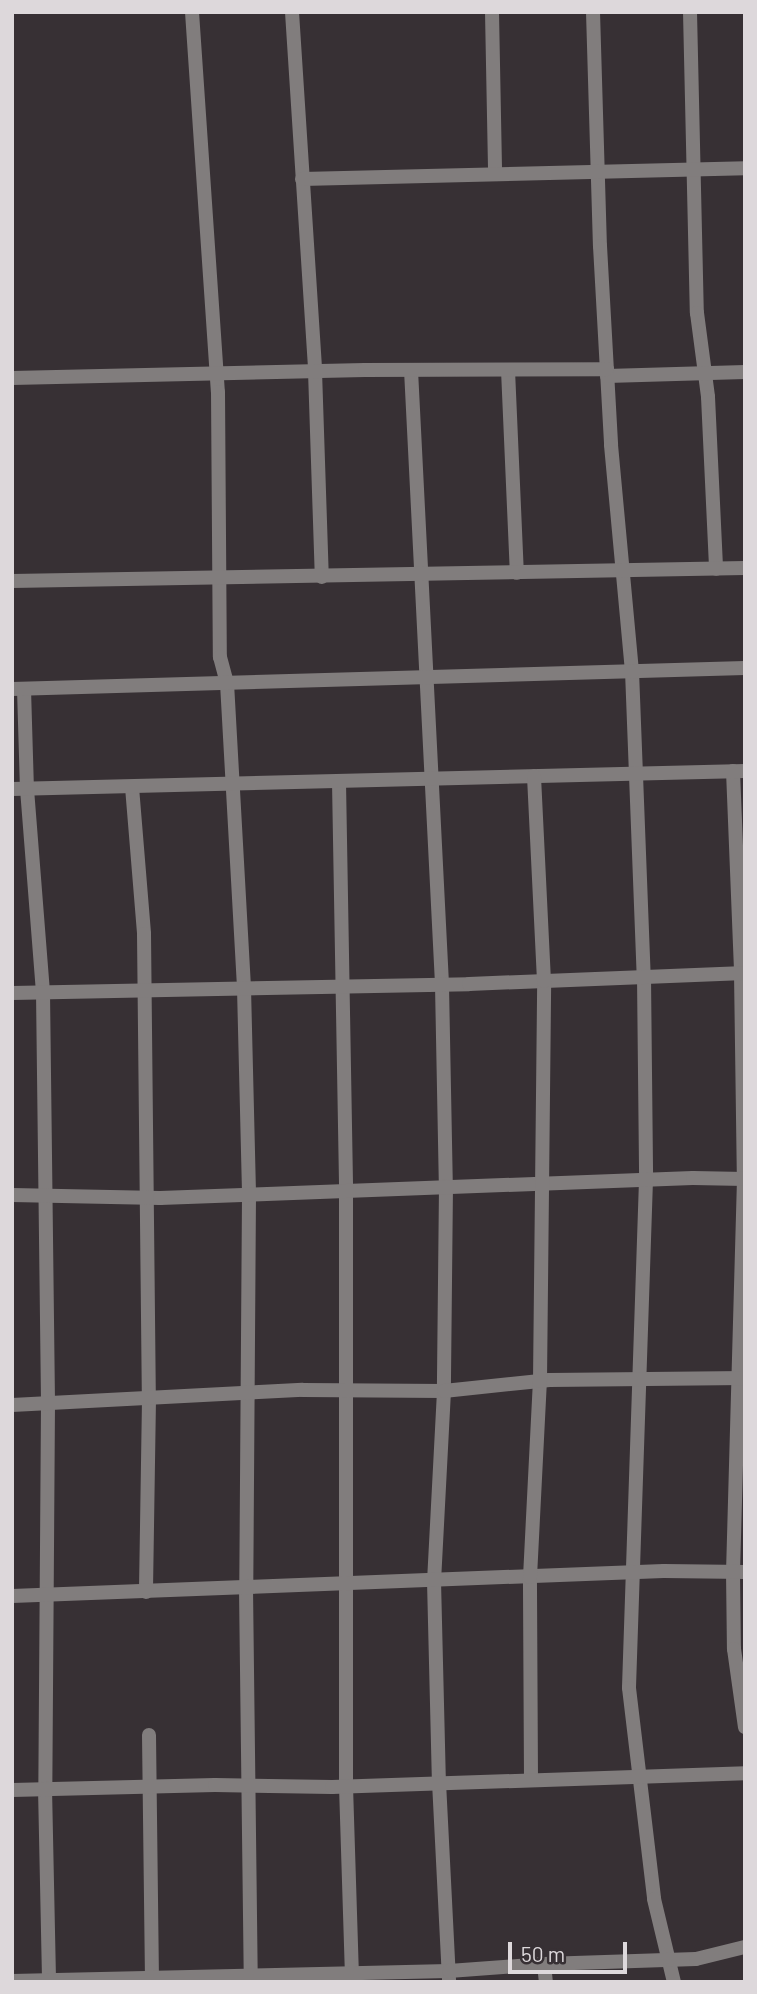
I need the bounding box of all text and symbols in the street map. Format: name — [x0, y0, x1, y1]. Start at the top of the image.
scale bar — [512, 1927, 631, 1971]
text: 50 m — [521, 1941, 565, 1966]

